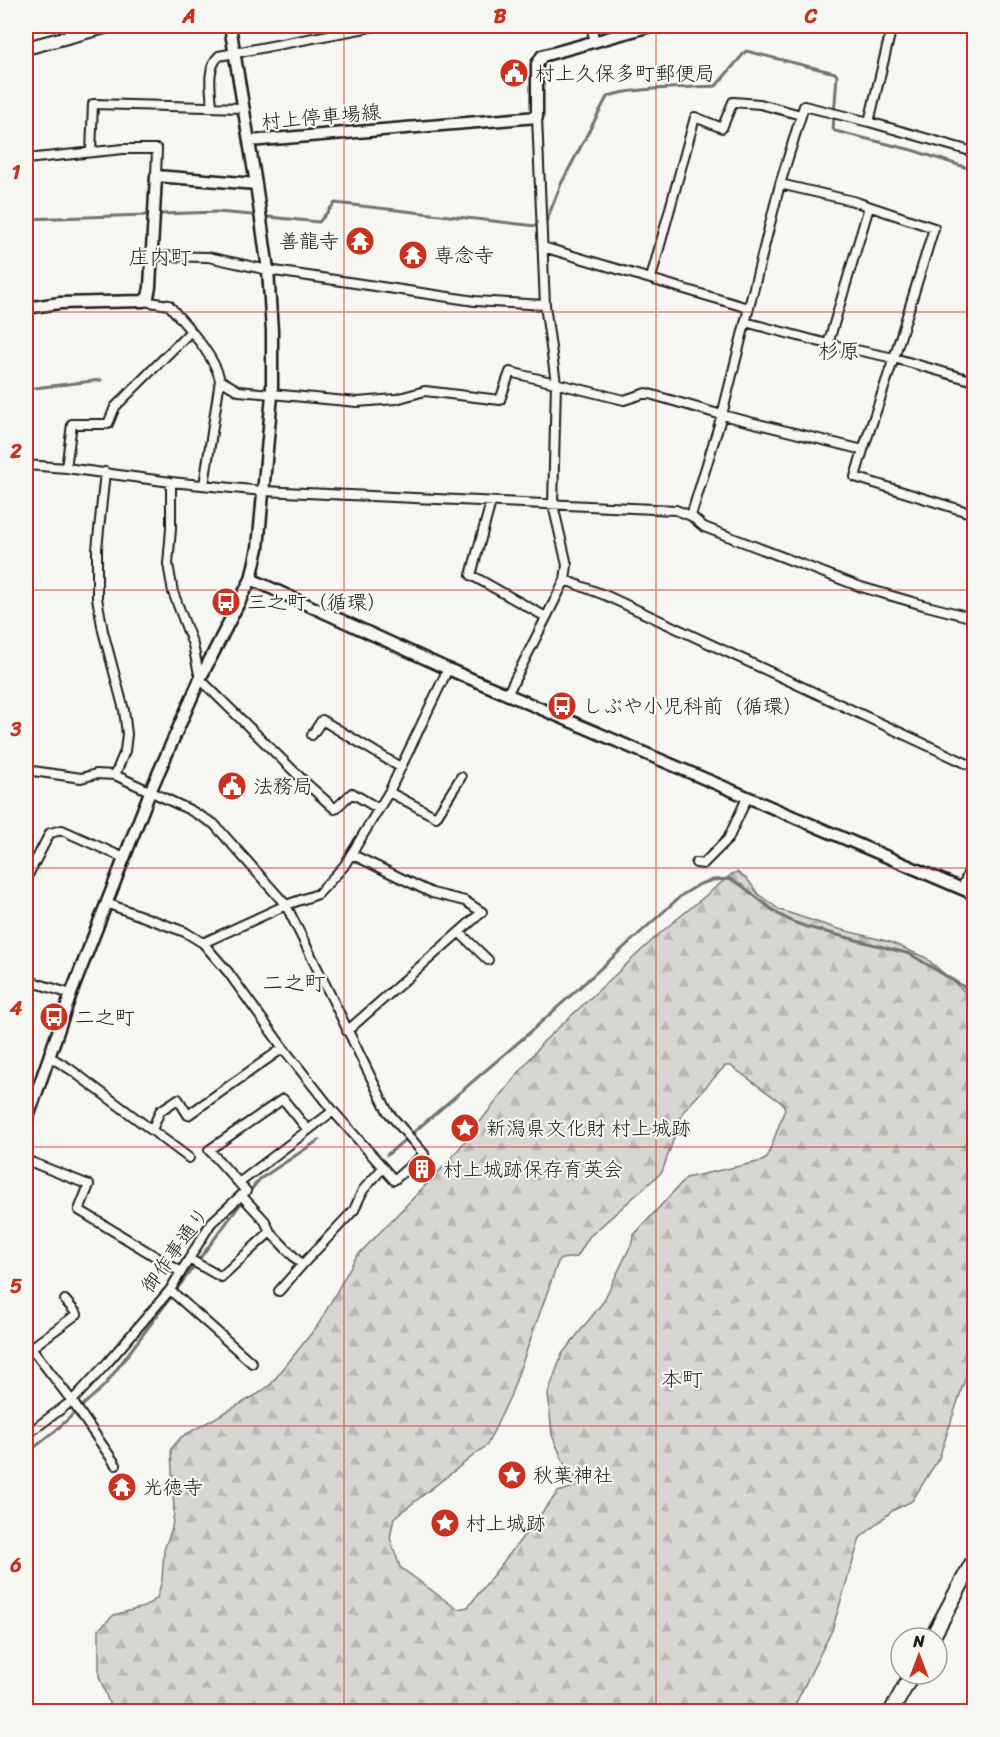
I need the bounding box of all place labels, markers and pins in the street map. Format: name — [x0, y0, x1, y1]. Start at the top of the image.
place label: 村上久保多町郵便局 — [535, 56, 715, 91]
public building icon: 村上久保多町郵便局 — [498, 57, 530, 89]
place label: 善龍寺 — [279, 224, 339, 259]
temple icon: 善龍寺 — [344, 225, 376, 257]
place label: 専念寺 — [434, 238, 494, 273]
temple icon: 専念寺 — [397, 239, 429, 271]
place label: 三之町（循環） — [247, 585, 387, 620]
bus stop icon: 三之町（循環） — [210, 586, 242, 618]
place label: しぶや小児科前（循環） — [583, 689, 803, 724]
bus stop icon: しぶや小児科前（循環） — [546, 690, 578, 722]
place label: 法務局 — [253, 769, 313, 804]
public building icon: 法務局 — [216, 770, 248, 802]
place label: 二之町 — [75, 1000, 135, 1035]
bus stop icon: 二之町 — [38, 1001, 70, 1033]
place label: 新潟県文化財 村上城跡 — [486, 1111, 691, 1146]
place icon: 新潟県文化財 村上城跡 — [449, 1112, 481, 1144]
place label: 村上城跡保存育英会 — [443, 1152, 623, 1187]
building icon: 村上城跡保存育英会 — [406, 1153, 438, 1185]
place label: 秋葉神社 — [533, 1458, 613, 1493]
place icon: 秋葉神社 — [496, 1459, 528, 1491]
place label: 光徳寺 — [143, 1470, 203, 1505]
temple icon: 光徳寺 — [106, 1471, 138, 1503]
place label: 村上城跡 — [466, 1506, 546, 1541]
place icon: 村上城跡 — [429, 1507, 461, 1539]

